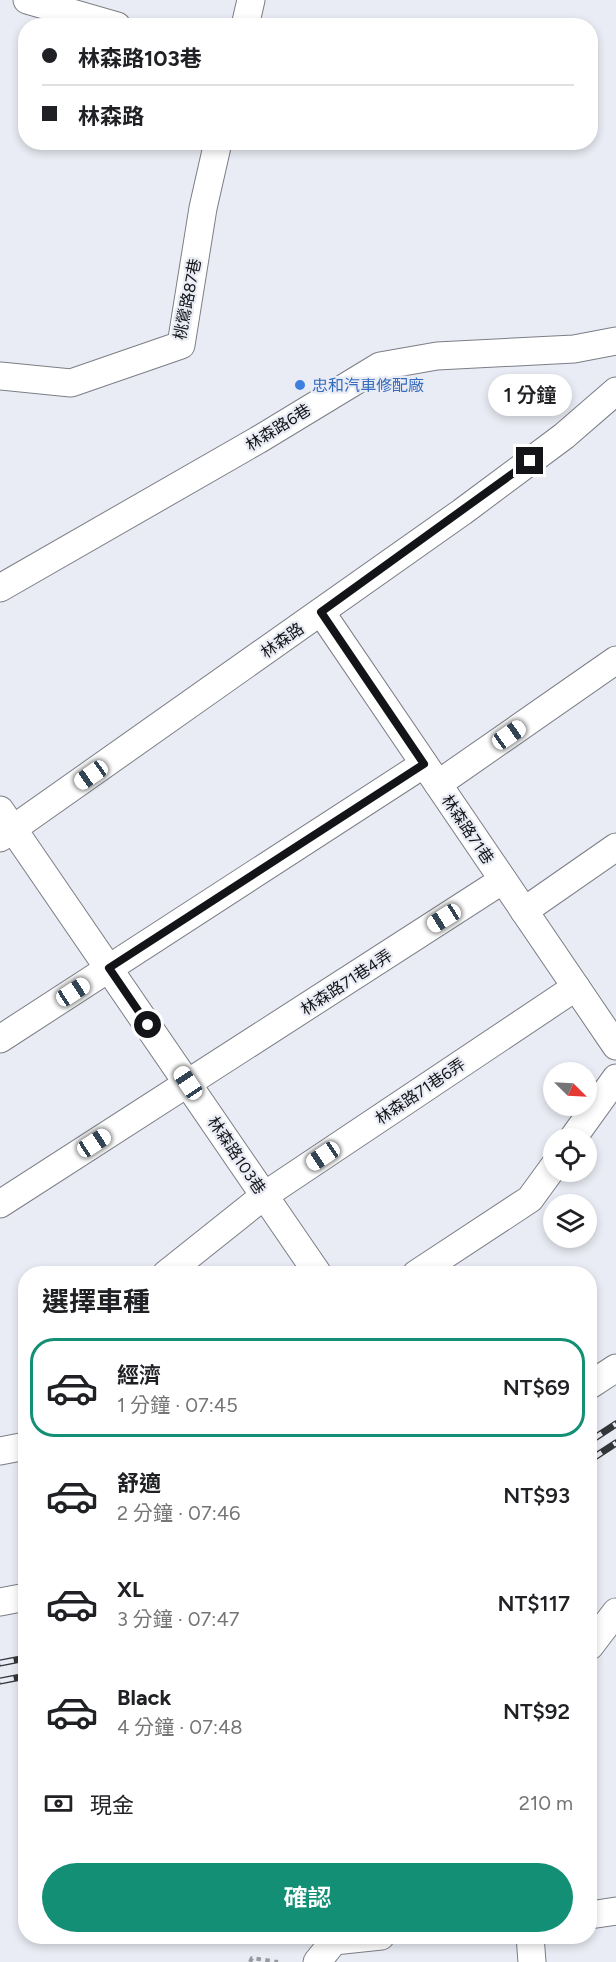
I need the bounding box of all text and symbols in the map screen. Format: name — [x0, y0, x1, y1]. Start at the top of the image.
text: 林森路103巷 — [78, 45, 202, 72]
text: 林森路 — [78, 103, 144, 130]
street label: 桃鶯路87巷 — [170, 257, 205, 341]
callout: 1 分鐘 — [488, 374, 572, 416]
place label: 忠和汽車修配廠 — [312, 376, 424, 395]
marker: 忠和汽車修配廠 — [293, 378, 307, 392]
text: 1 分鐘 — [503, 383, 557, 407]
street label: 林森路6巷 — [242, 400, 314, 455]
route end — [516, 447, 543, 474]
street label: 林森路 — [257, 619, 307, 662]
car — [489, 717, 529, 753]
car — [71, 757, 111, 793]
street label: 林森路71巷 — [438, 791, 498, 867]
car — [424, 901, 464, 935]
street label: 林森路71巷4弄 — [297, 946, 396, 1019]
car — [53, 975, 93, 1009]
route start — [134, 1011, 161, 1038]
street label: 林森路71巷6弄 — [372, 1054, 469, 1128]
north arrow — [543, 1062, 597, 1116]
map controls — [543, 1062, 597, 1248]
car — [170, 1063, 206, 1103]
street label: 林森路103巷 — [204, 1113, 270, 1198]
car — [74, 1126, 114, 1160]
button: locate — [543, 1128, 597, 1182]
car — [303, 1138, 343, 1174]
button: layers — [543, 1194, 597, 1248]
text: 選擇車種 — [42, 1285, 150, 1318]
icon: car — [45, 1361, 99, 1415]
text: 經濟 — [117, 1362, 161, 1389]
text: NT$69 — [503, 1374, 570, 1401]
text: 1 分鐘 · 07:45 — [117, 1393, 238, 1417]
icon: car — [45, 1469, 99, 1523]
text: 舒適 — [117, 1470, 161, 1497]
text: NT$93 — [503, 1482, 570, 1509]
text: 2 分鐘 · 07:46 — [117, 1501, 240, 1525]
text: XL — [117, 1576, 144, 1603]
icon: car — [45, 1577, 99, 1631]
text: NT$117 — [498, 1590, 570, 1617]
text: 3 分鐘 · 07:47 — [117, 1607, 240, 1631]
text: Black — [117, 1684, 171, 1711]
icon: car — [45, 1685, 99, 1739]
text: NT$92 — [503, 1698, 570, 1725]
text: 4 分鐘 · 07:48 — [117, 1715, 243, 1739]
icon: cash — [42, 1787, 75, 1820]
text: 210 m — [519, 1791, 573, 1815]
text: 現金 — [90, 1792, 134, 1819]
button: 確認 — [42, 1863, 573, 1932]

